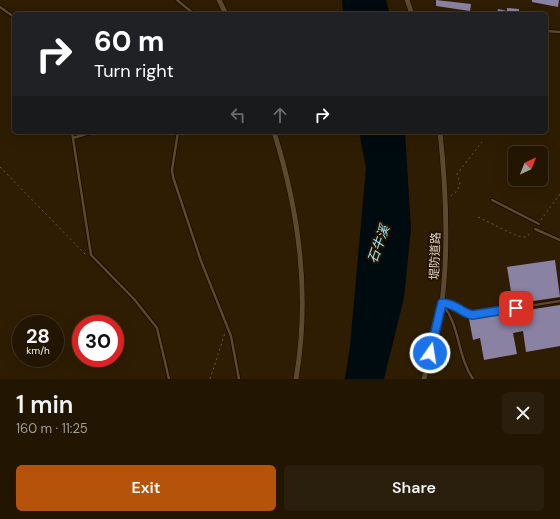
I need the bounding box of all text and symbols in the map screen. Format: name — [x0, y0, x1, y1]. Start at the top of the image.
text: 60 m — [94, 23, 164, 60]
icon: right — [28, 28, 80, 80]
text: Turn right — [94, 59, 174, 83]
icon: left — [227, 104, 249, 126]
icon: ahead — [269, 104, 291, 126]
icon: right — [311, 104, 333, 126]
north arrow — [508, 146, 548, 186]
map controls — [508, 146, 548, 186]
water label: 石牛溪 — [364, 221, 394, 265]
street label: 堤防道路 — [426, 232, 444, 280]
pin — [499, 291, 533, 325]
icon: arrive — [505, 297, 527, 319]
speed limit sign: 30 — [72, 315, 124, 367]
text: 28 — [26, 323, 50, 349]
position arrow — [409, 332, 451, 374]
text: km/h — [26, 344, 50, 357]
text: 1 min — [16, 389, 73, 420]
button: close — [502, 392, 544, 434]
text: 160 m · 11:25 — [16, 420, 88, 437]
button: Exit — [16, 465, 276, 511]
button: Share — [284, 465, 544, 511]

